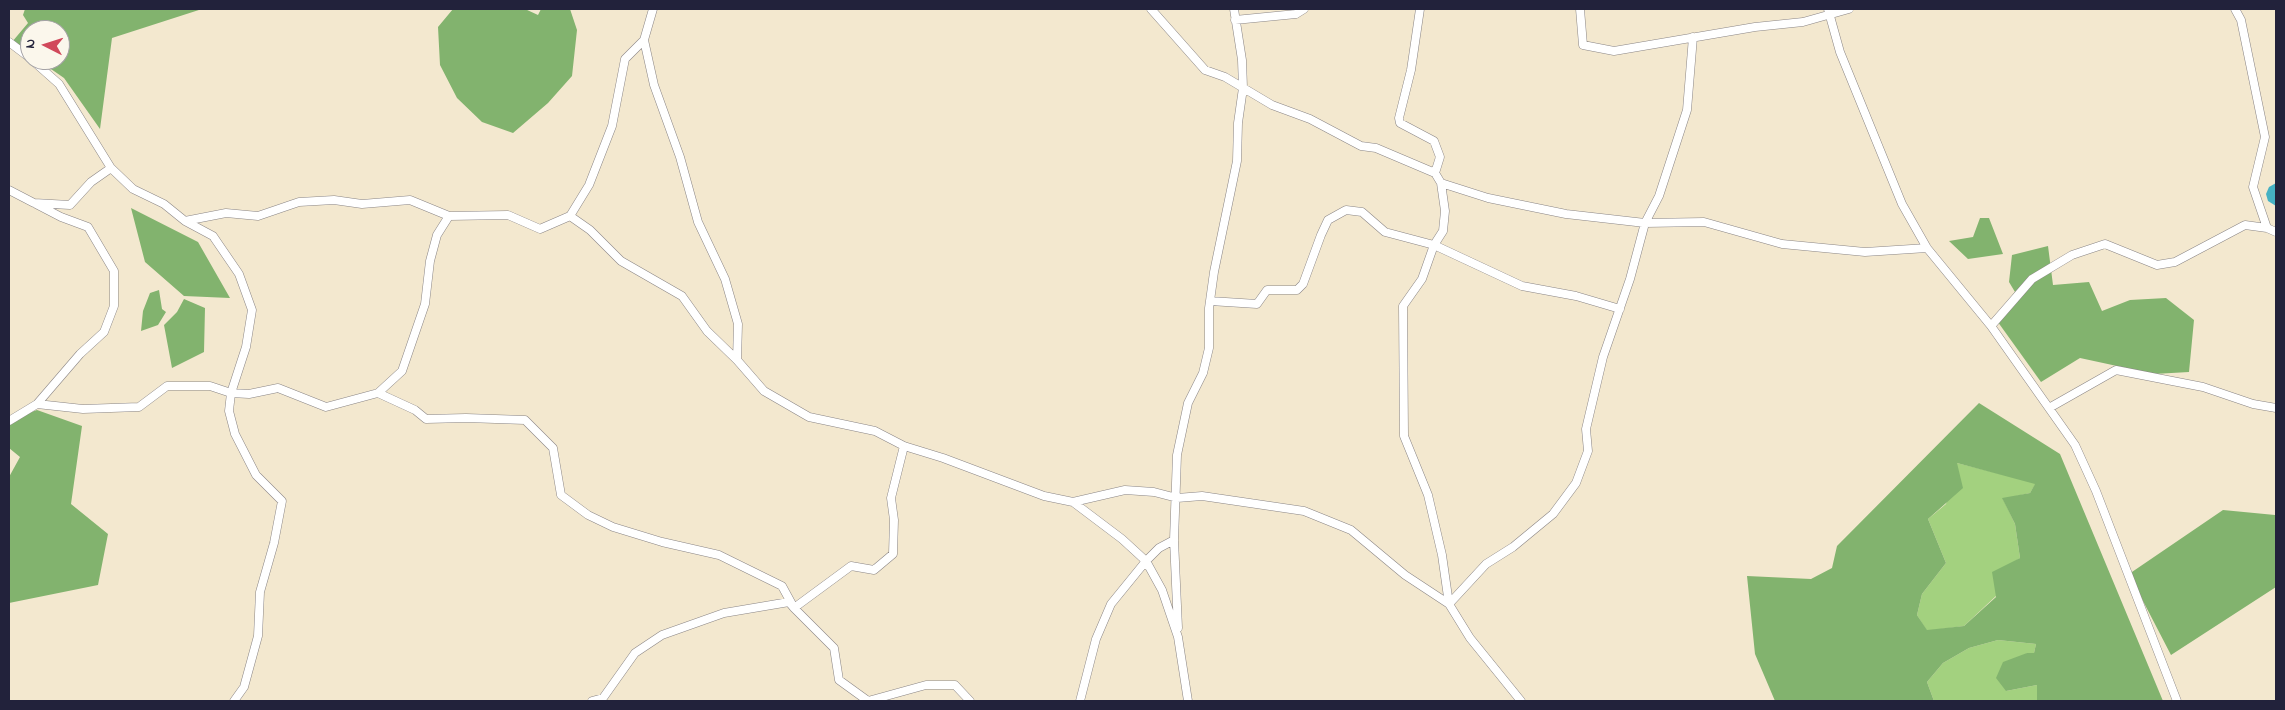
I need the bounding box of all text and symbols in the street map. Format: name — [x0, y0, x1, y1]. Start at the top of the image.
north arrow — [20, 20, 70, 70]
text: N — [20, 38, 41, 49]

